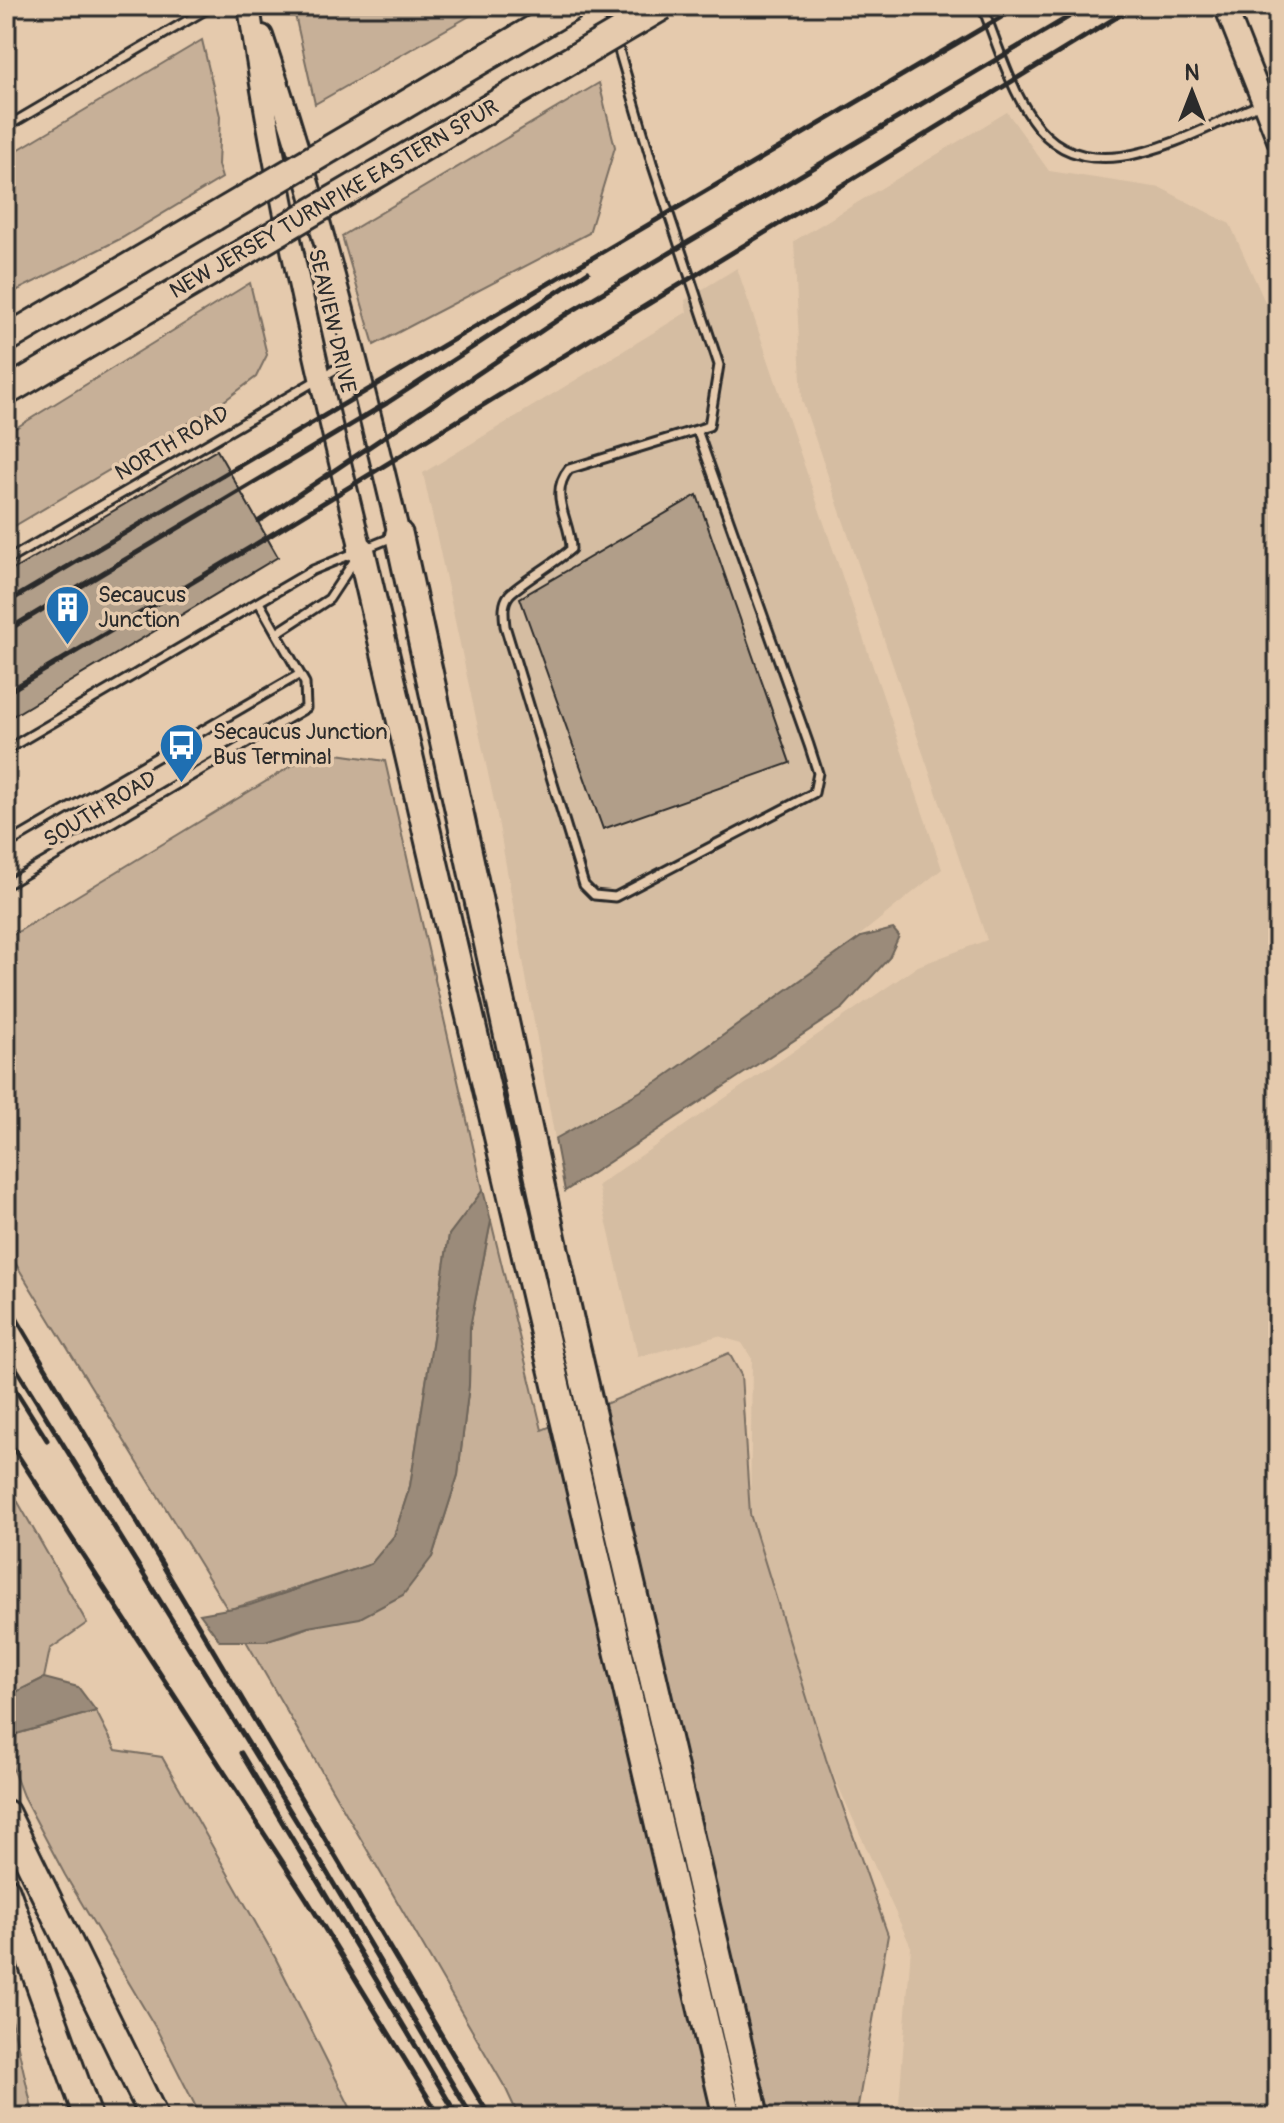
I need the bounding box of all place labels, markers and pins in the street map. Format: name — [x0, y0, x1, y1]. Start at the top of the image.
place label: Secaucus Junction — [98, 581, 186, 634]
building icon: Secaucus Junction — [43, 584, 91, 647]
place label: Secaucus Junction Bus Terminal — [213, 718, 388, 771]
bus stop icon: Secaucus Junction Bus Terminal — [158, 721, 206, 784]

